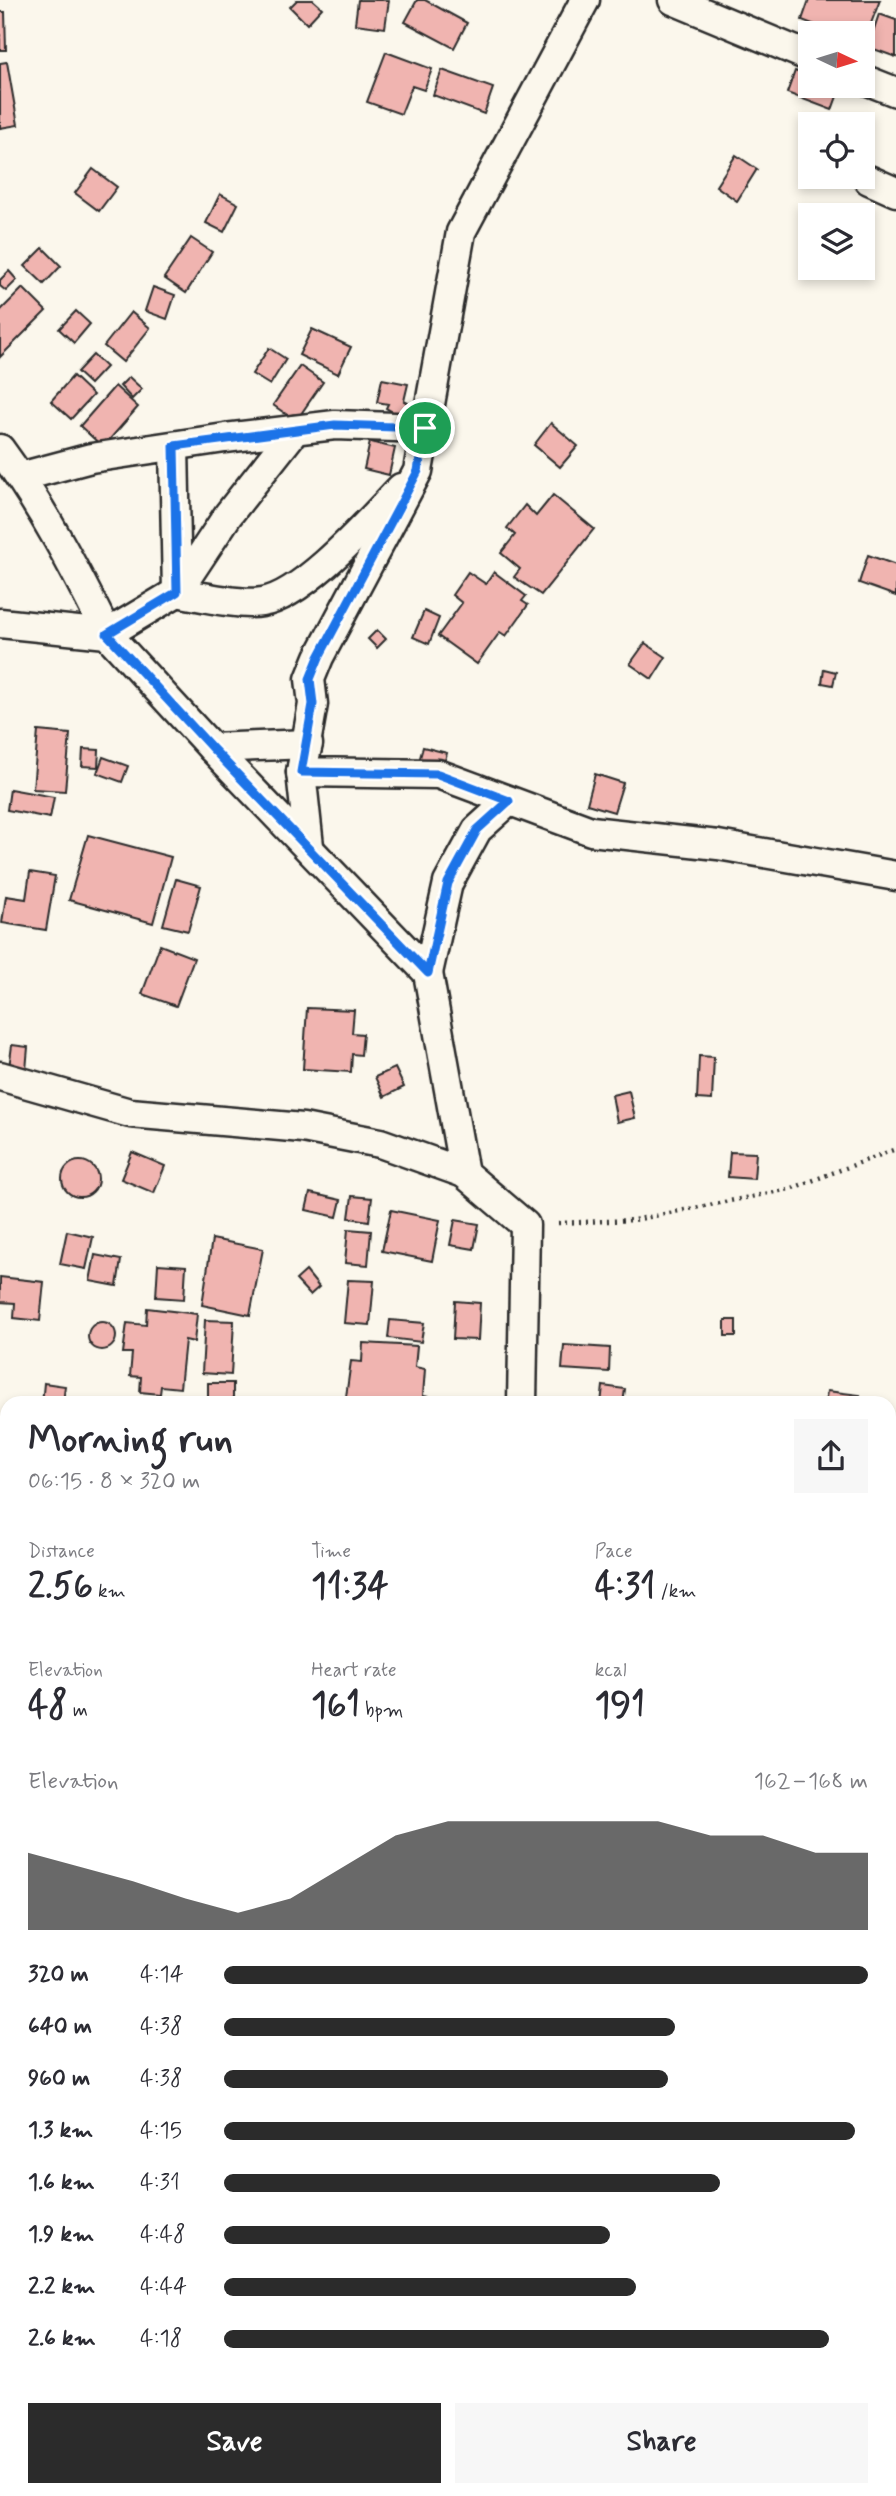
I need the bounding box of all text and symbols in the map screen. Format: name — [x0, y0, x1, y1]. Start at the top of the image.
north arrow — [798, 21, 875, 98]
map controls — [798, 21, 875, 280]
button: locate — [798, 112, 875, 189]
button: layers — [798, 203, 875, 280]
pin — [395, 398, 455, 458]
icon: arrive — [406, 409, 444, 447]
text: Morning run — [28, 1416, 233, 1465]
button: share — [794, 1419, 868, 1493]
text: 06:15 · 8 × 320 m — [28, 1467, 200, 1497]
text: Distance — [28, 1539, 95, 1564]
text: Time — [311, 1539, 351, 1564]
text: Pace — [595, 1539, 632, 1564]
text: 2.56 — [28, 1564, 93, 1610]
text: 11:34 — [311, 1564, 388, 1610]
text: 4:31 — [595, 1564, 655, 1610]
text: km — [93, 1579, 126, 1604]
text: /km — [655, 1579, 696, 1604]
text: Elevation — [28, 1658, 103, 1683]
text: Heart rate — [311, 1658, 397, 1683]
text: kcal — [595, 1658, 627, 1683]
text: 48 — [28, 1683, 68, 1729]
text: 161 — [311, 1683, 360, 1729]
text: 191 — [595, 1683, 645, 1729]
text: m — [68, 1698, 88, 1723]
text: bpm — [360, 1698, 403, 1723]
text: Elevation — [28, 1767, 119, 1797]
text: 162–168 m — [754, 1767, 868, 1797]
text: 320 m — [28, 1960, 89, 1990]
text: 4:14 — [140, 1960, 184, 1990]
text: 640 m — [28, 2012, 92, 2042]
text: 4:38 — [140, 2012, 183, 2042]
text: 960 m — [28, 2064, 90, 2094]
text: 4:38 — [140, 2064, 183, 2094]
text: 1.3 km — [28, 2116, 93, 2146]
text: 4:15 — [140, 2116, 182, 2146]
text: 1.6 km — [28, 2168, 95, 2198]
text: 4:31 — [140, 2168, 180, 2198]
text: 1.9 km — [28, 2220, 94, 2250]
text: 4:48 — [140, 2220, 186, 2250]
text: 2.2 km — [28, 2272, 95, 2302]
text: 4:44 — [140, 2272, 187, 2302]
text: 2.6 km — [28, 2324, 96, 2354]
text: 4:18 — [140, 2324, 182, 2354]
button: Save — [28, 2403, 441, 2483]
button: Share — [455, 2403, 868, 2483]

